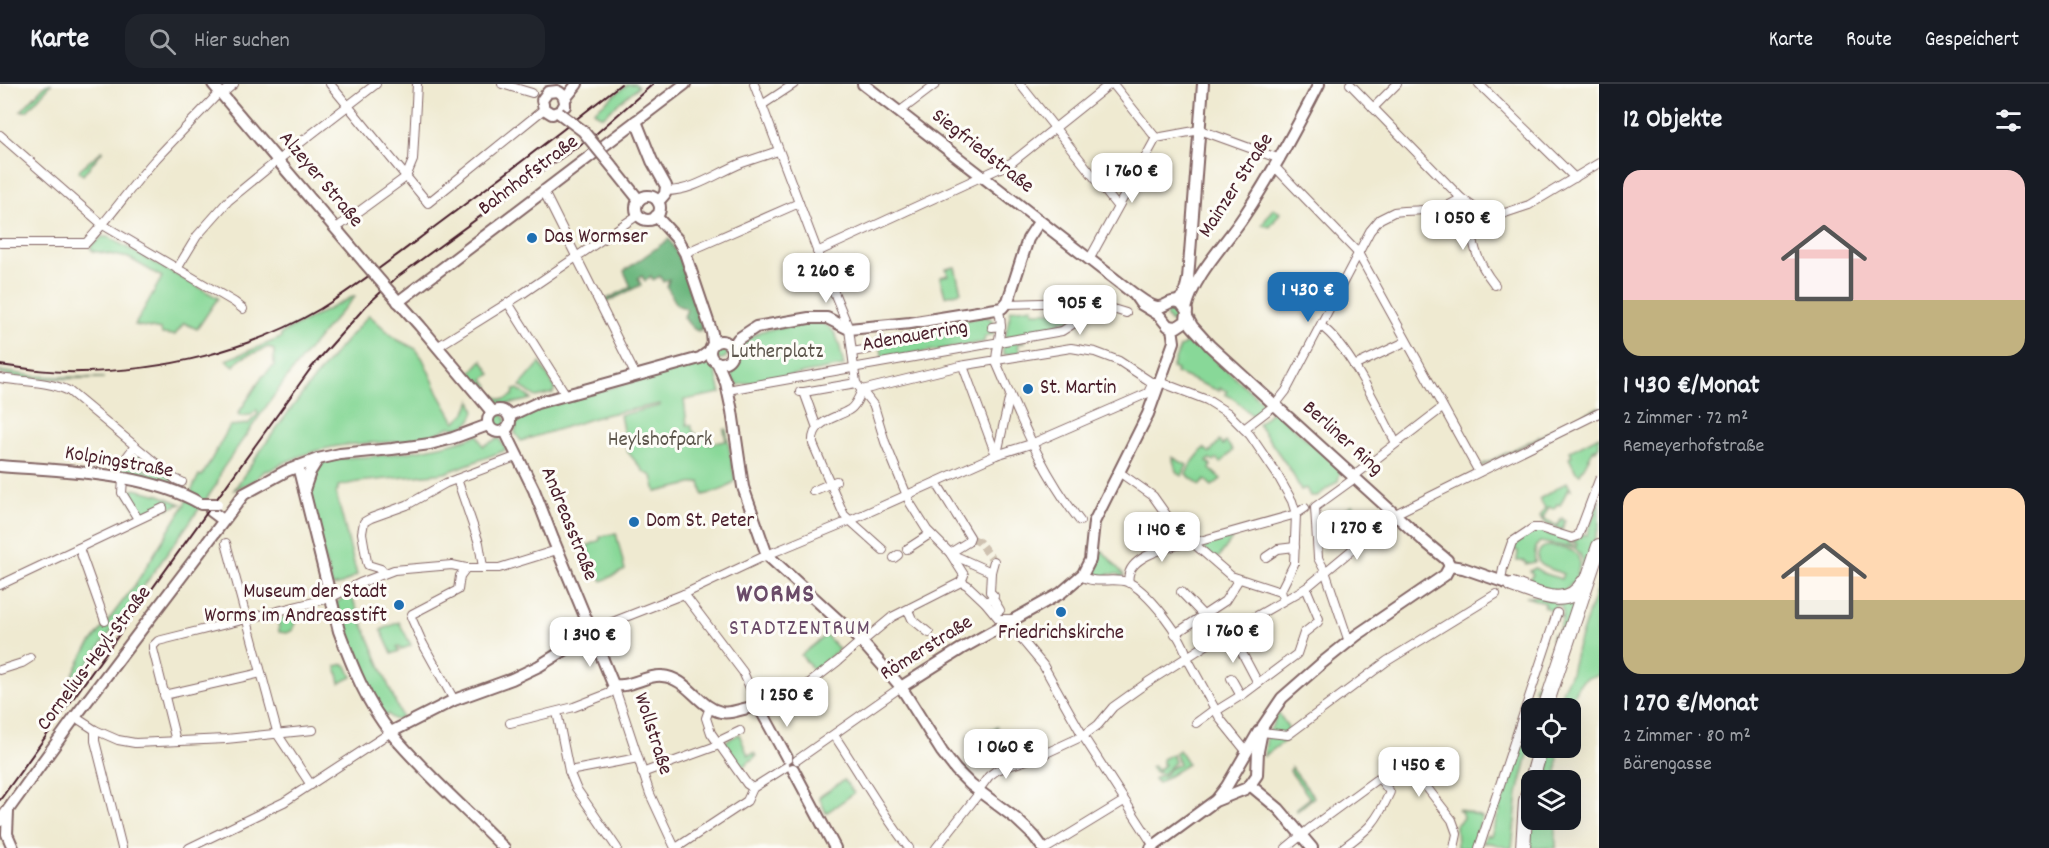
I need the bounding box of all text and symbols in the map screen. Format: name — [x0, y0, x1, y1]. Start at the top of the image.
search box — [125, 14, 545, 68]
text: Karte — [30, 21, 89, 61]
icon: search — [146, 25, 179, 58]
text: Hier suchen — [194, 26, 290, 57]
text: Karte — [1769, 26, 1813, 56]
text: Route — [1846, 26, 1892, 56]
text: Gespeichert — [1925, 26, 2019, 56]
street label: Siegfriedstraße — [924, 102, 1040, 202]
text: 12 Objekte — [1623, 102, 1722, 139]
icon: filters — [1992, 104, 2025, 137]
street label: Alzeyer Straße — [271, 125, 369, 235]
street label: Bahnhofstraße — [472, 128, 586, 224]
street label: Mainzer Straße — [1192, 128, 1282, 244]
pin: 1 760 € — [1077, 153, 1187, 204]
text: 1 760 € — [1105, 158, 1159, 186]
pin: 1 050 € — [1408, 200, 1518, 251]
text: 1 050 € — [1435, 205, 1491, 233]
icon: home — [1770, 209, 1878, 317]
place label: Das Wormser — [544, 223, 648, 253]
marker: Das Wormser — [525, 231, 539, 245]
pin: 2 260 € — [771, 253, 881, 304]
text: 2 260 € — [797, 258, 855, 286]
pin: 1 430 € — [1253, 272, 1363, 323]
text: 1 430 € — [1282, 277, 1334, 305]
pin: 905 € — [1038, 285, 1122, 336]
text: 905 € — [1057, 290, 1103, 318]
street label: Adenauerring — [860, 313, 970, 361]
park label: Lutherplatz — [731, 338, 823, 368]
text: 1 430 €/Monat — [1623, 368, 1760, 405]
place label: St. Martin — [1040, 374, 1117, 404]
marker: St. Martin — [1021, 382, 1035, 396]
street label: Berliner Ring — [1295, 394, 1389, 484]
text: 2 Zimmer · 72 m² — [1623, 405, 1748, 433]
park label: Heylshofpark — [608, 426, 712, 456]
text: Remeyerhofstraße — [1623, 433, 1764, 461]
street label: Kolpingstraße — [62, 439, 176, 487]
street label: Andreasstraße — [532, 463, 604, 585]
place label: Dom St. Peter — [646, 507, 754, 537]
pin: 1 270 € — [1302, 510, 1412, 561]
pin: 1 140 € — [1107, 512, 1217, 563]
marker: Dom St. Peter — [627, 515, 641, 529]
text: 1 270 € — [1331, 515, 1383, 543]
text: 1 140 € — [1138, 517, 1186, 545]
icon: home — [1770, 527, 1878, 635]
district label: WORMS — [736, 576, 816, 615]
place label: Museum der Stadt Worms im Andreasstift — [204, 578, 387, 632]
street label: Cornelius-Heyl-Straße — [30, 580, 160, 738]
marker: Museum der Stadt Worms im Andreasstift — [392, 598, 406, 612]
marker: Friedrichskirche — [1054, 605, 1068, 619]
street label: Römerstraße — [875, 609, 979, 689]
pin: 1 760 € — [1178, 613, 1288, 664]
district label: STADTZENTRUM — [729, 614, 871, 645]
pin: 1 340 € — [535, 617, 645, 668]
text: 1 760 € — [1206, 618, 1260, 646]
place label: Friedrichskirche — [998, 619, 1124, 649]
text: 1 340 € — [564, 622, 616, 650]
pin: 1 250 € — [732, 677, 842, 728]
text: 1 250 € — [760, 682, 814, 710]
text: 1 270 €/Monat — [1623, 686, 1759, 723]
street label: Wollstraße — [625, 689, 679, 779]
map controls — [1521, 698, 1581, 830]
button: locate — [1521, 698, 1581, 758]
text: 2 Zimmer · 80 m² — [1623, 723, 1751, 751]
pin: 1 060 € — [951, 729, 1061, 780]
text: 1 060 € — [978, 734, 1034, 762]
pin: 1 450 € — [1364, 747, 1474, 798]
text: Bärengasse — [1623, 751, 1712, 779]
text: 1 450 € — [1392, 752, 1446, 780]
button: layers — [1521, 770, 1581, 830]

